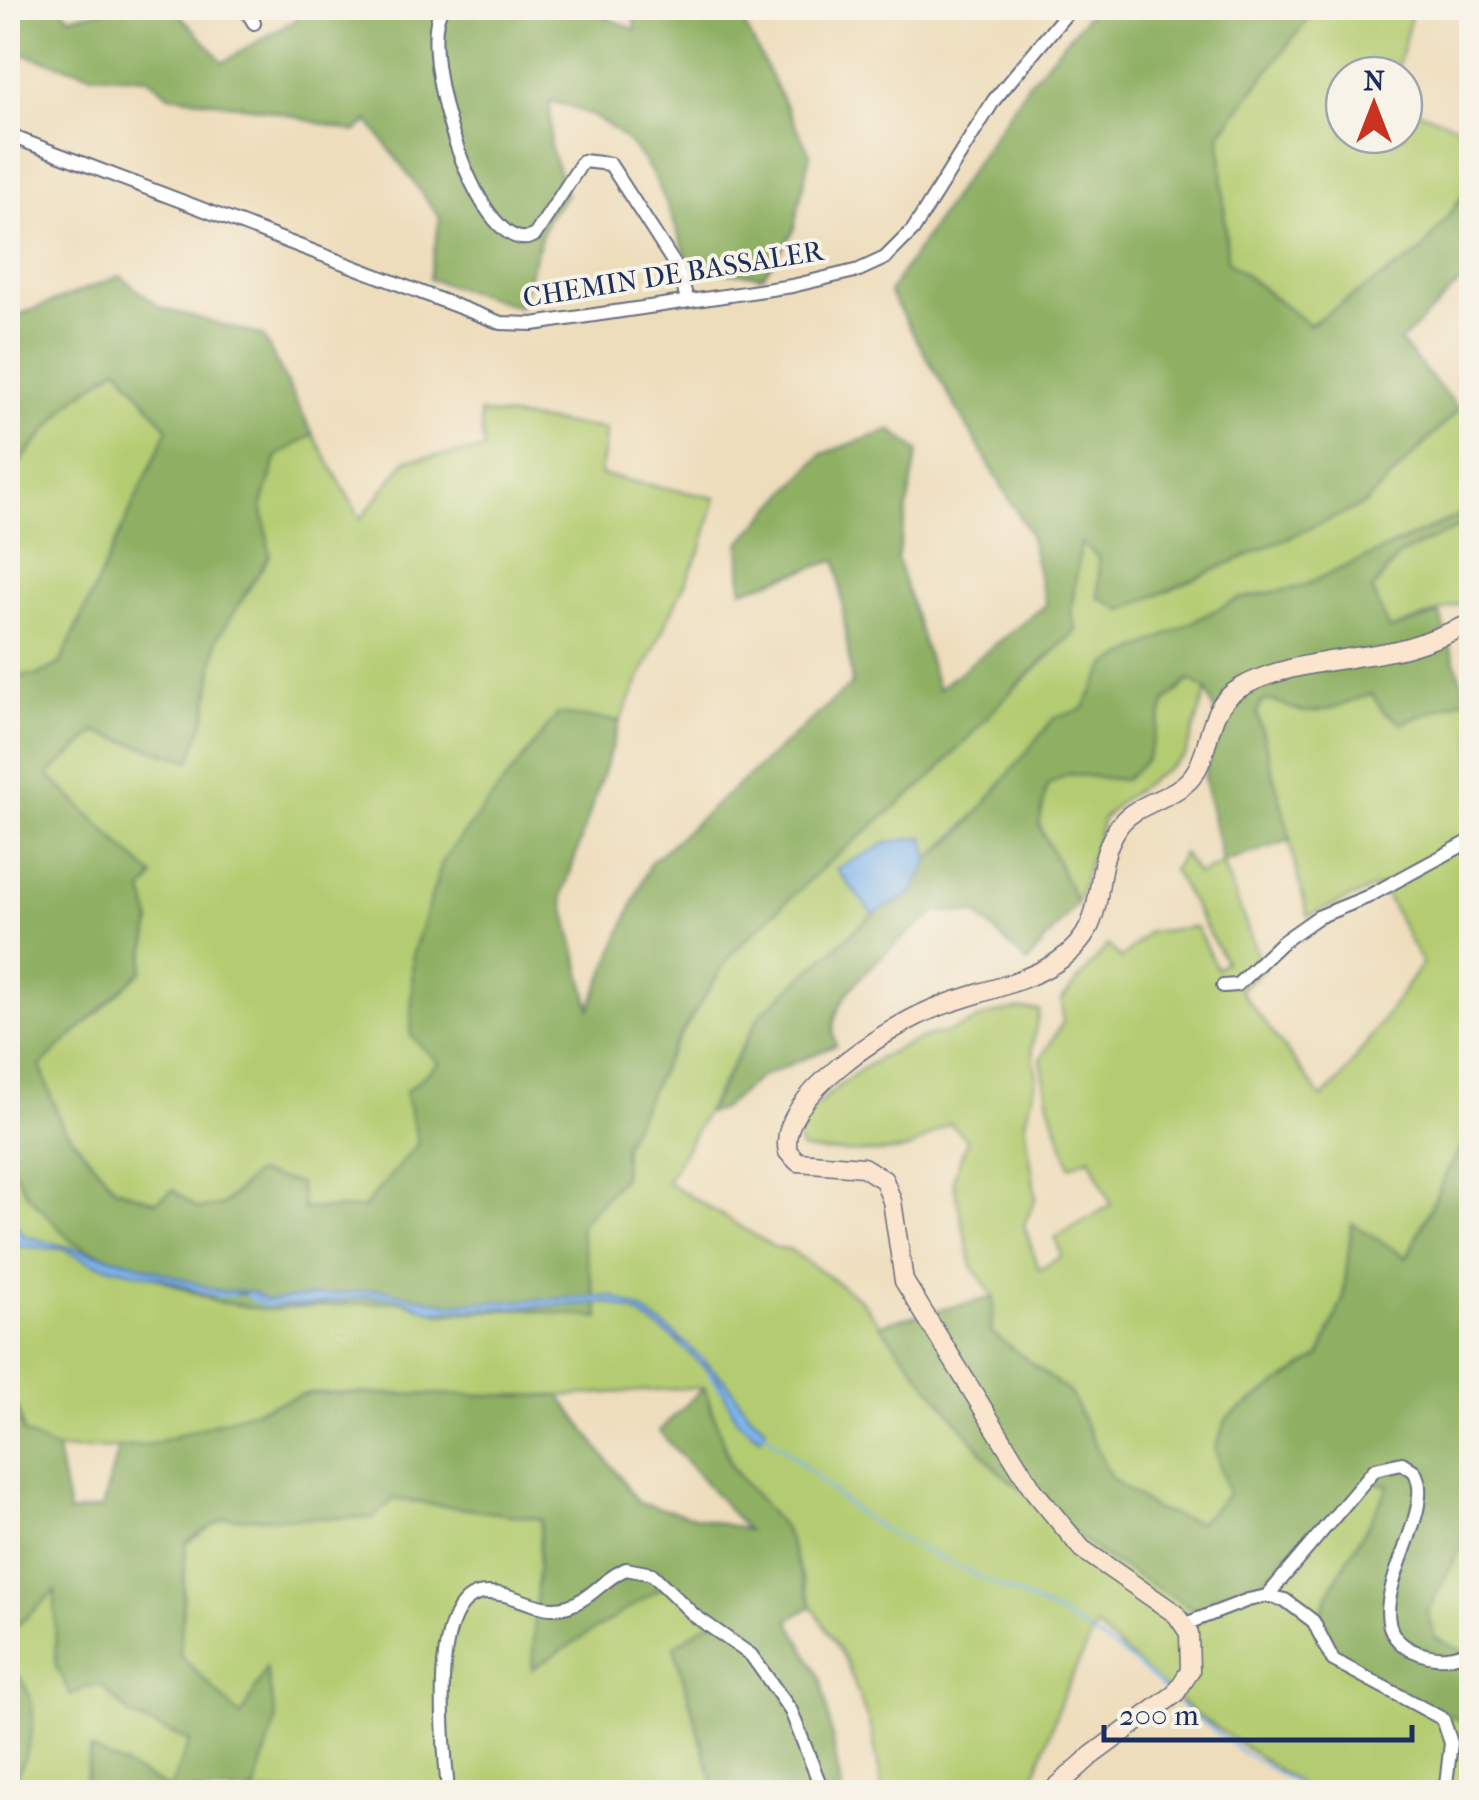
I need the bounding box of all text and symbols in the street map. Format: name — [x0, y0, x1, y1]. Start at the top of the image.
north arrow — [1324, 55, 1424, 155]
text: N — [1363, 64, 1385, 97]
street label: CHEMIN DE BASSALER — [520, 234, 827, 314]
scale bar — [1104, 1680, 1412, 1742]
text: 200 m — [1119, 1698, 1199, 1733]

